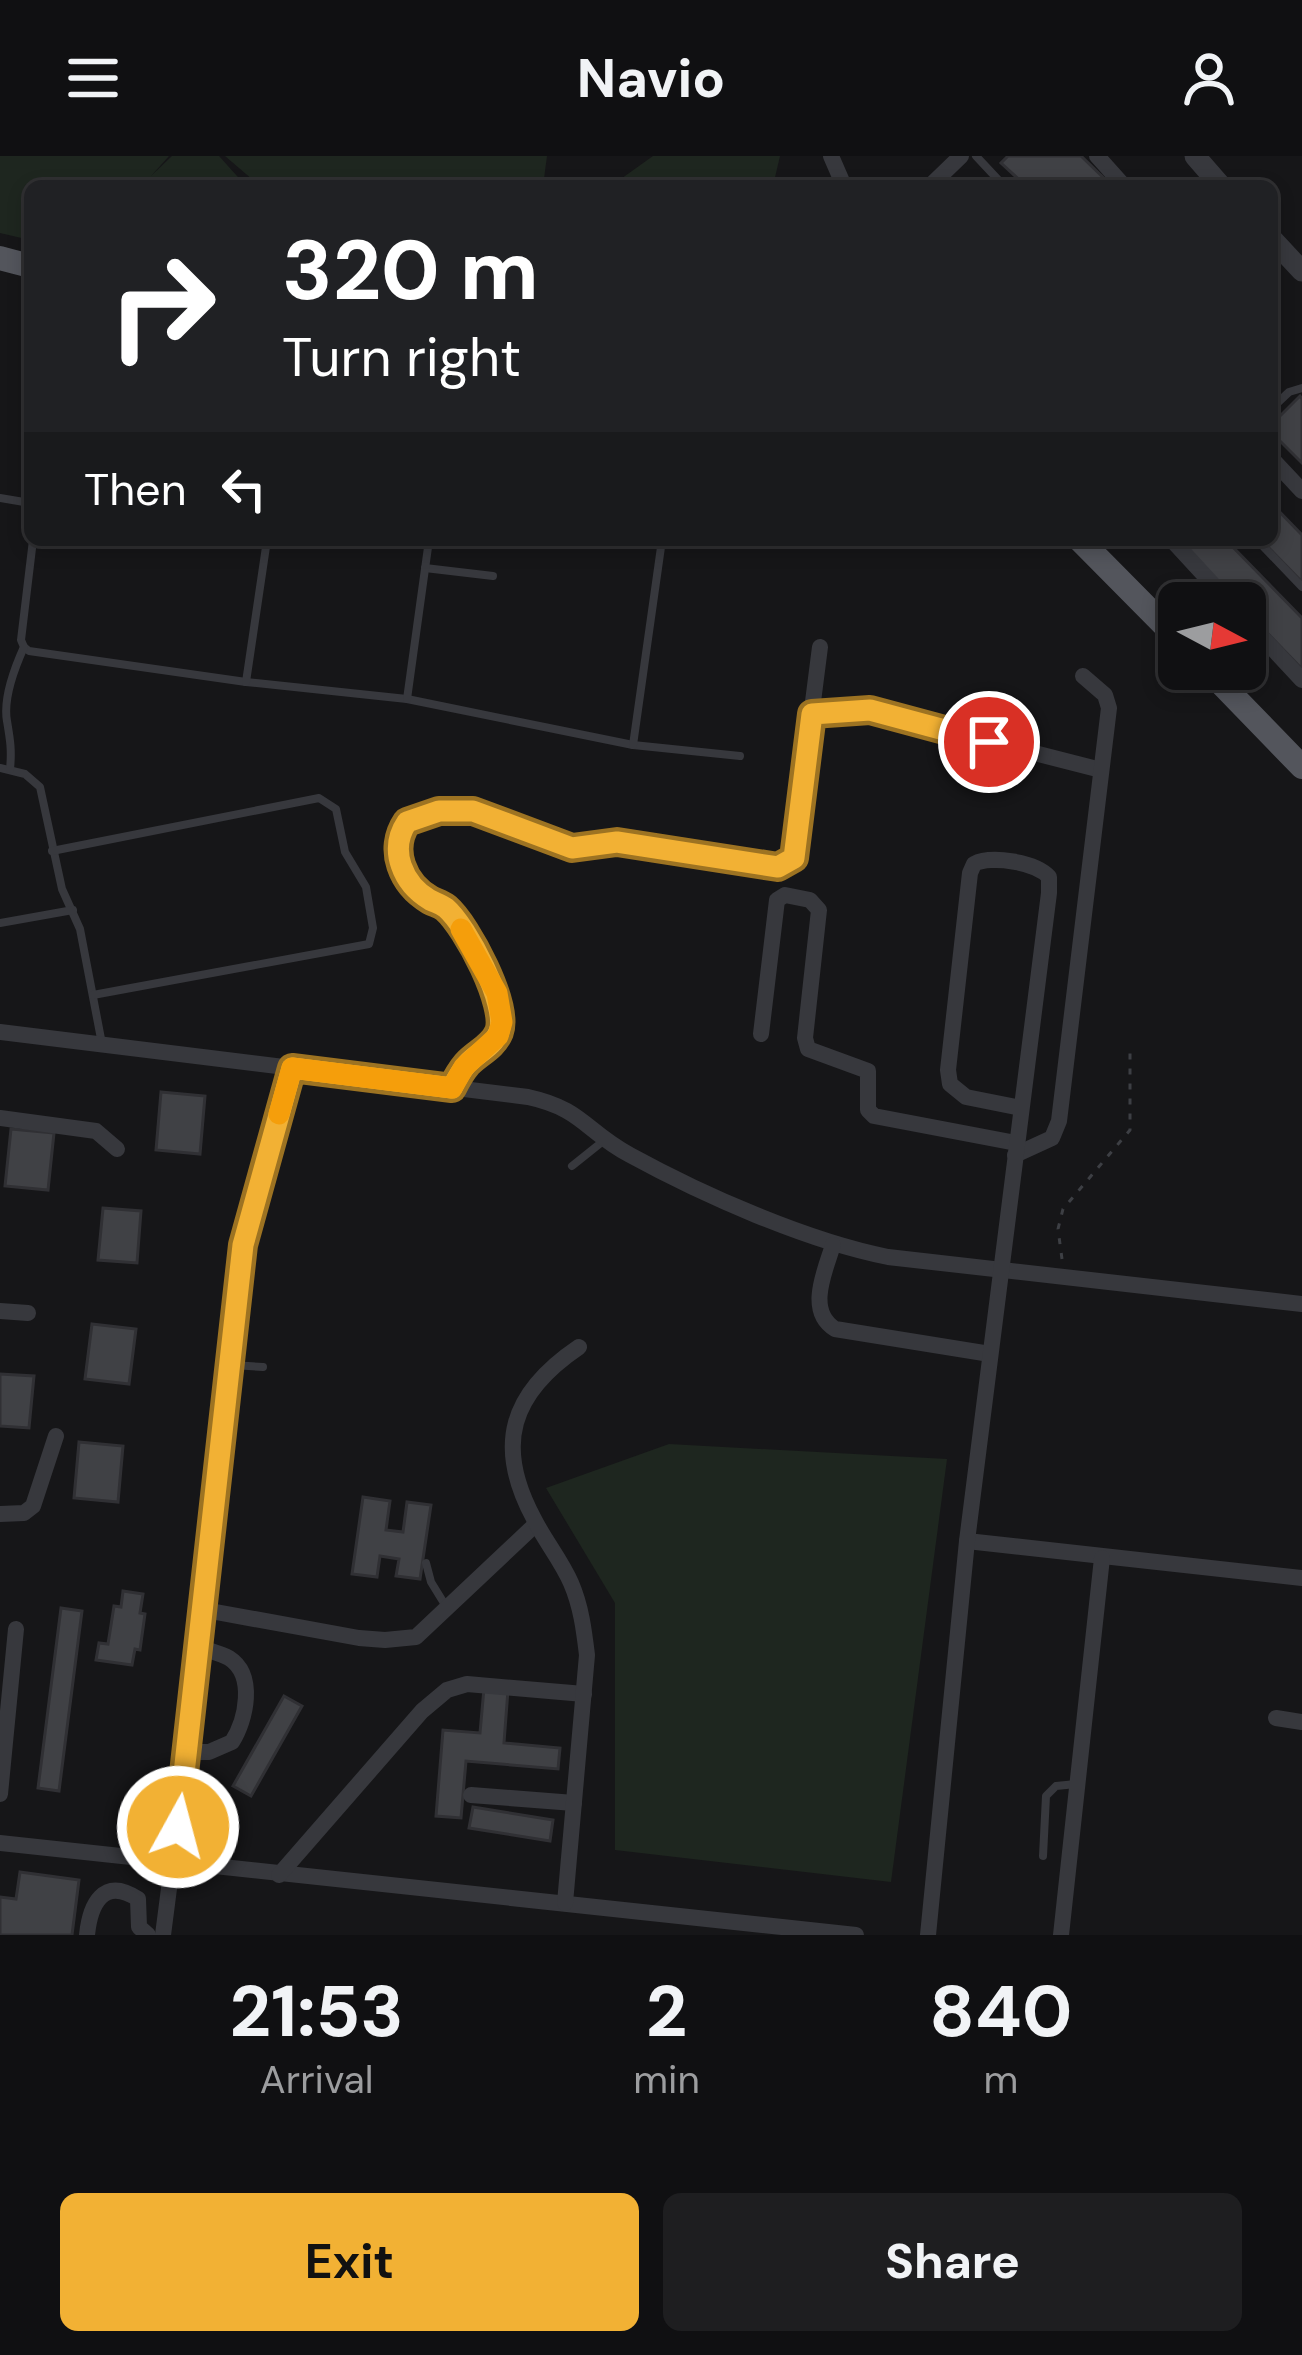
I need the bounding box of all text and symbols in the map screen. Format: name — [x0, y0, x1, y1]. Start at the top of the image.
text: Navio — [577, 43, 725, 114]
icon: menu — [60, 45, 126, 111]
icon: person — [1176, 45, 1242, 111]
text: 320 m — [282, 216, 539, 325]
icon: right — [84, 228, 240, 384]
text: Turn right — [282, 322, 521, 393]
icon: left — [211, 456, 277, 522]
text: Then — [84, 460, 187, 519]
north arrow — [1158, 582, 1266, 690]
map controls — [1158, 582, 1266, 690]
pin — [938, 691, 1040, 793]
icon: arrive — [956, 709, 1022, 775]
position arrow — [115, 1764, 241, 1890]
text: 21:53 — [230, 1965, 404, 2058]
text: 2 — [646, 1965, 687, 2058]
text: 840 — [929, 1965, 1072, 2058]
text: Arrival — [260, 2054, 373, 2105]
text: min — [633, 2054, 700, 2105]
text: m — [984, 2054, 1018, 2105]
button: Exit — [60, 2193, 639, 2331]
button: Share — [663, 2193, 1242, 2331]

